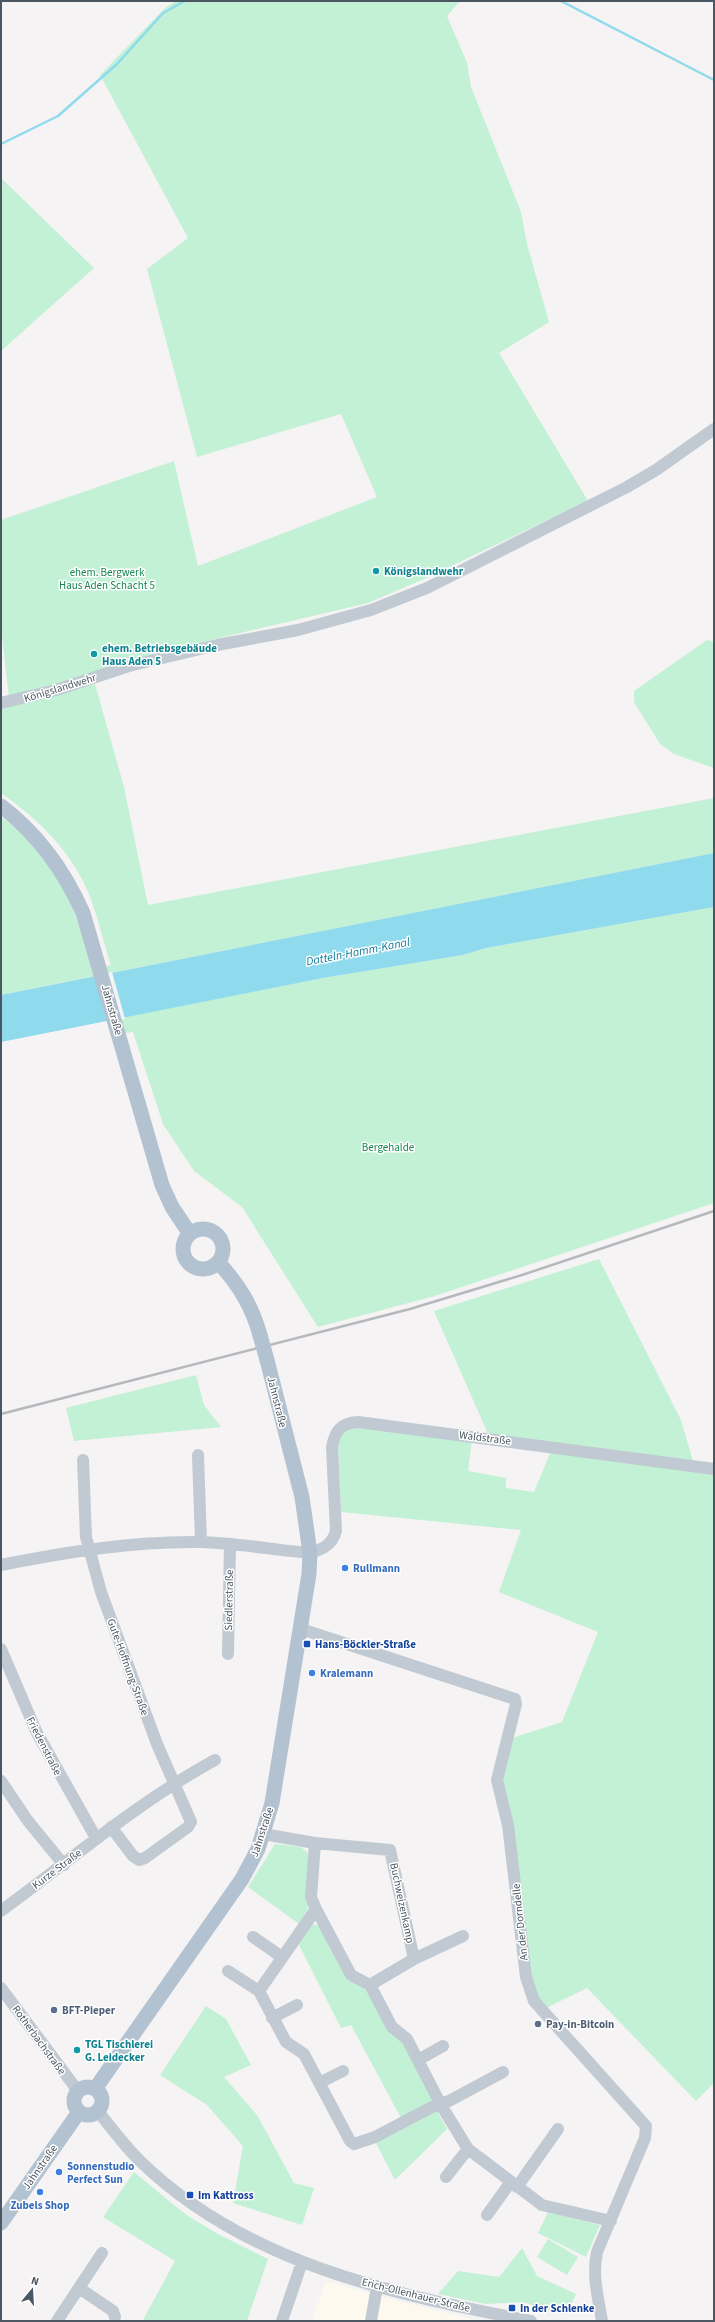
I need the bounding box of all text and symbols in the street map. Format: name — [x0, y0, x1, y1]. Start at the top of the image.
place label: Königslandwehr — [384, 564, 464, 579]
park label: ehem. Bergwerk Haus Aden Schacht 5 — [59, 565, 155, 593]
marker: Königslandwehr — [371, 566, 381, 576]
place label: ehem. Betriebsgebäude Haus Aden 5 — [102, 641, 217, 669]
marker: ehem. Betriebsgebäude Haus Aden 5 — [89, 649, 99, 659]
street label: Königslandwehr — [22, 670, 98, 706]
water label: Datteln-Hamm-Kanal — [305, 934, 411, 970]
street label: Jahnstraße — [98, 983, 126, 1037]
park label: Bergehalde — [362, 1140, 415, 1155]
street label: Jahnstraße — [263, 1375, 291, 1429]
street label: Waldstraße — [458, 1427, 512, 1449]
place label: Rullmann — [353, 1561, 400, 1576]
marker: Rullmann — [340, 1563, 350, 1573]
street label: Siedlerstraße — [221, 1569, 237, 1631]
street label: Gute-Hoffnung-Straße — [104, 1617, 153, 1718]
place label: Hans-Böckler-Straße — [315, 1637, 416, 1652]
marker: Hans-Böckler-Straße — [302, 1639, 312, 1649]
place label: Kralemann — [320, 1666, 373, 1681]
marker: Kralemann — [307, 1668, 317, 1678]
street label: Friedenstraße — [23, 1714, 65, 1778]
street label: Jahnstraße — [247, 1805, 277, 1859]
street label: Kurze Straße — [29, 1845, 85, 1893]
street label: Buchweizenkamp — [386, 1862, 418, 1944]
street label: An der Dorndelle — [508, 1882, 531, 1961]
street label: Rotherbachstraße — [9, 2002, 70, 2078]
place label: BFT-Pieper — [62, 2003, 116, 2018]
marker: BFT-Pieper — [49, 2005, 59, 2015]
place label: Pay-in-Bitcoin — [546, 2017, 614, 2032]
marker: Pay-in-Bitcoin — [533, 2019, 543, 2029]
place label: TGL Tischlerei G. Leidecker — [85, 2037, 153, 2065]
marker: TGL Tischlerei G. Leidecker — [72, 2045, 82, 2055]
street label: Jahnstraße — [19, 2141, 61, 2193]
place label: Sonnenstudio Perfect Sun — [67, 2159, 134, 2187]
marker: Sonnenstudio Perfect Sun — [54, 2167, 64, 2177]
marker: Zubels Shop — [35, 2187, 45, 2197]
place label: Im Kattross — [198, 2188, 254, 2203]
marker: Im Kattross — [185, 2190, 195, 2200]
place label: Zubels Shop — [10, 2198, 70, 2213]
north arrow — [12, 2270, 52, 2310]
text: N — [29, 2273, 41, 2289]
street label: Erich-Ollenhauer-Straße — [360, 2274, 472, 2316]
place label: In der Schlenke — [520, 2301, 595, 2316]
marker: In der Schlenke — [507, 2303, 517, 2313]

